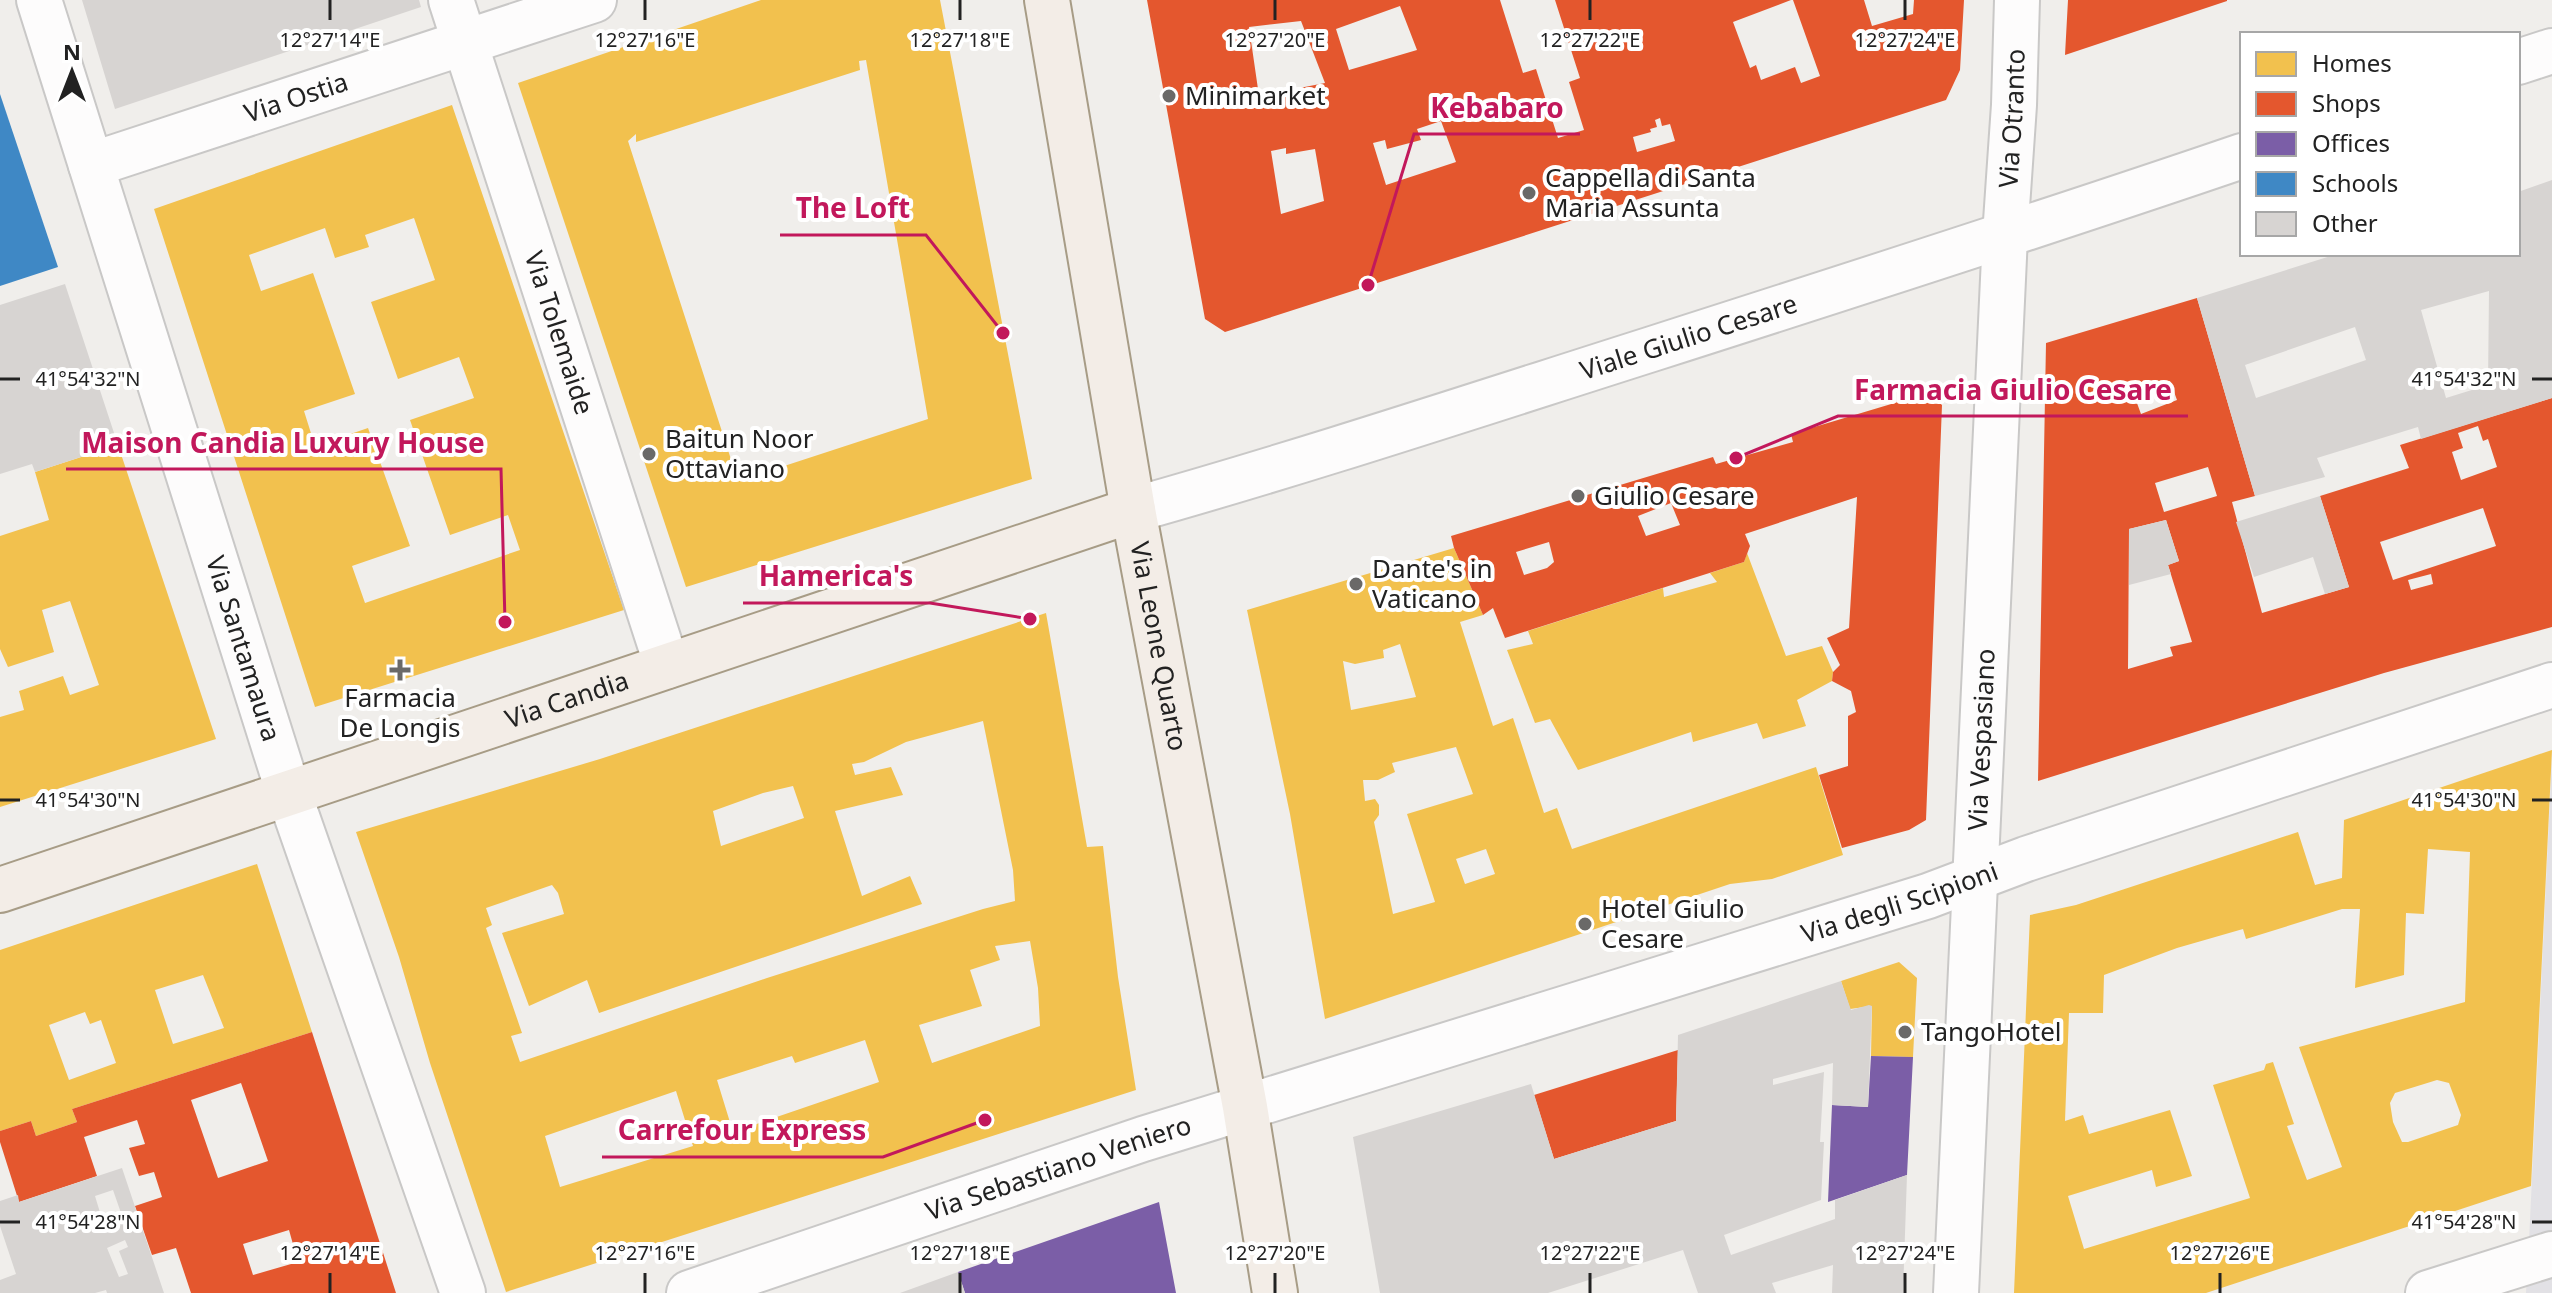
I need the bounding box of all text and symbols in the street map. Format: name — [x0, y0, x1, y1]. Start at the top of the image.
text: 12°27'14"E — [280, 26, 380, 53]
text: 12°27'16"E — [595, 26, 695, 53]
text: 12°27'18"E — [910, 26, 1010, 53]
text: 12°27'20"E — [1225, 26, 1325, 53]
text: 12°27'22"E — [1540, 26, 1640, 53]
text: 12°27'24"E — [1855, 26, 1955, 53]
north arrow — [32, 32, 112, 112]
legend — [2240, 32, 2520, 256]
text: N — [63, 36, 81, 66]
text: Homes — [2312, 46, 2392, 79]
street label: Via Otranto — [1989, 48, 2033, 189]
street label: Via Ostia — [239, 63, 352, 131]
place label: Minimarket — [1185, 77, 1326, 113]
callout: Kebabaro — [1414, 82, 1580, 134]
text: Shops — [2312, 86, 2381, 119]
marker: Minimarket — [1160, 87, 1178, 105]
text: Kebabaro — [1430, 88, 1564, 126]
text: Offices — [2312, 126, 2390, 159]
place label: Cappella di Santa Maria Assunta — [1545, 159, 1756, 225]
text: Schools — [2312, 166, 2398, 199]
callout: The Loft — [780, 183, 926, 235]
marker: Cappella di Santa Maria Assunta — [1520, 184, 1538, 202]
text: The Loft — [796, 188, 910, 226]
text: Other — [2312, 206, 2378, 239]
street label: Via Tolemaide — [517, 246, 603, 419]
street label: Viale Giulio Cesare — [1575, 285, 1801, 388]
callout: Farmacia Giulio Cesare — [1838, 364, 2188, 416]
text: 41°54'32"N — [35, 365, 141, 392]
text: 41°54'32"N — [2411, 365, 2517, 392]
text: Farmacia Giulio Cesare — [1854, 370, 2172, 408]
callout: Maison Candia Luxury House — [66, 417, 501, 469]
place label: Baitun Noor Ottaviano — [665, 420, 814, 486]
text: Maison Candia Luxury House — [81, 423, 485, 461]
marker: Baitun Noor Ottaviano — [640, 445, 658, 463]
place label: Giulio Cesare — [1594, 477, 1755, 513]
marker: Giulio Cesare — [1569, 487, 1587, 505]
street label: Via Leone Quarto — [1122, 539, 1197, 754]
place label: Dante's in Vaticano — [1372, 550, 1492, 616]
street label: Via Santamaura — [198, 551, 290, 745]
callout: Hamerica's — [743, 551, 930, 603]
text: Hamerica's — [759, 556, 913, 594]
marker: Dante's in Vaticano — [1347, 575, 1365, 593]
street label: Via Vespasiano — [1958, 648, 2003, 831]
marker: Farmacia De Longis — [391, 661, 409, 679]
street label: Via Candia — [500, 661, 633, 736]
place label: Farmacia De Longis — [340, 679, 460, 745]
text: 41°54'30"N — [35, 786, 141, 813]
text: 41°54'30"N — [2411, 786, 2517, 813]
street label: Via degli Scipioni — [1796, 852, 2003, 951]
place label: Hotel Giulio Cesare — [1601, 890, 1744, 956]
marker: Hotel Giulio Cesare — [1576, 915, 1594, 933]
place label: TangoHotel — [1921, 1013, 2062, 1049]
marker: TangoHotel — [1896, 1023, 1914, 1041]
callout: Carrefour Express — [602, 1105, 883, 1157]
street label: Via Sebastiano Veniero — [921, 1106, 1195, 1228]
text: Carrefour Express — [618, 1110, 866, 1148]
text: 41°54'28"N — [35, 1208, 141, 1235]
text: 41°54'28"N — [2411, 1208, 2517, 1235]
text: 12°27'14"E — [280, 1239, 380, 1266]
text: 12°27'16"E — [595, 1239, 695, 1266]
text: 12°27'18"E — [910, 1239, 1010, 1266]
text: 12°27'20"E — [1225, 1239, 1325, 1266]
text: 12°27'22"E — [1540, 1239, 1640, 1266]
text: 12°27'24"E — [1855, 1239, 1955, 1266]
text: 12°27'26"E — [2170, 1239, 2270, 1266]

